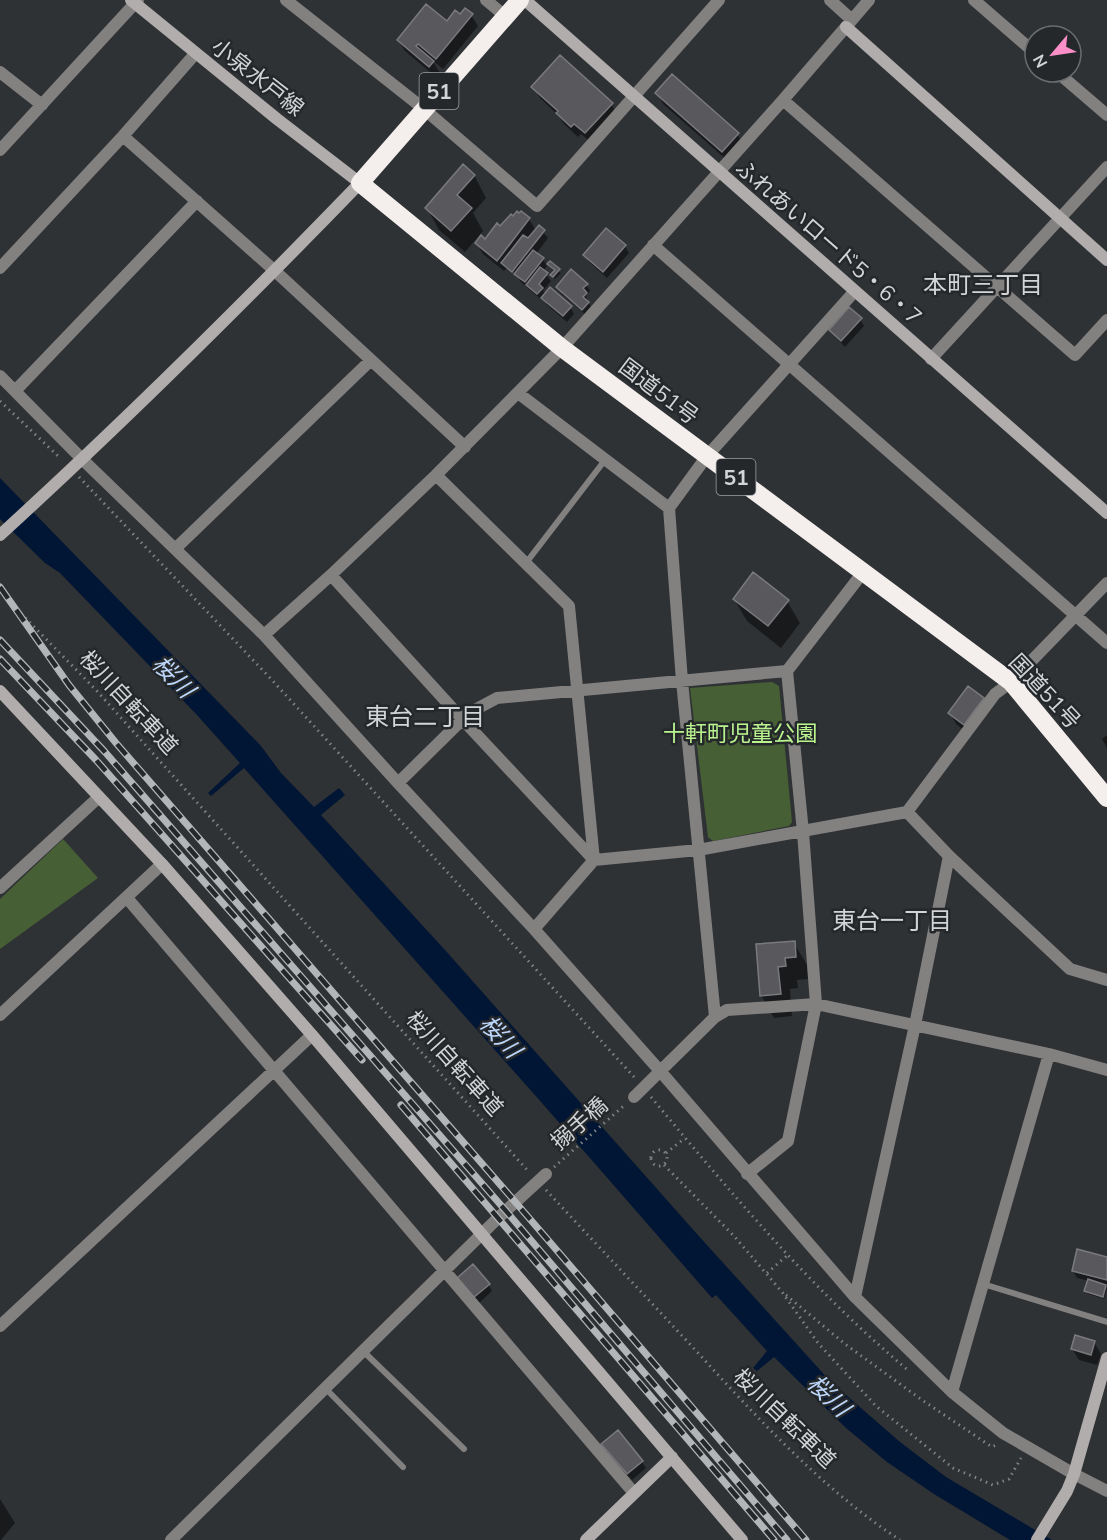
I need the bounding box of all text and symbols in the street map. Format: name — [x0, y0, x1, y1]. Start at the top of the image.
north arrow — [1023, 24, 1083, 84]
street label: 小泉水戸線 — [206, 32, 310, 122]
text: N — [1028, 51, 1052, 71]
road number: 51 — [420, 73, 458, 109]
street label: ふれあいロード5・6・7 — [730, 153, 928, 331]
district label: 本町三丁目 — [923, 269, 1043, 299]
street label: 国道51号 — [614, 352, 704, 430]
road number: 51 — [716, 459, 756, 495]
street label: 桜川自転車道 — [74, 644, 184, 760]
water label: 桜川 — [147, 648, 204, 706]
street label: 国道51号 — [1003, 648, 1087, 734]
district label: 東台二丁目 — [365, 701, 485, 731]
park label: 十軒町児童公園 — [663, 719, 817, 747]
district label: 東台一丁目 — [832, 905, 952, 935]
street label: 桜川自転車道 — [400, 1005, 510, 1121]
water label: 桜川 — [474, 1008, 530, 1066]
street label: 搦手橋 — [545, 1091, 613, 1155]
street label: 桜川自転車道 — [728, 1362, 842, 1474]
water label: 桜川 — [801, 1368, 859, 1425]

